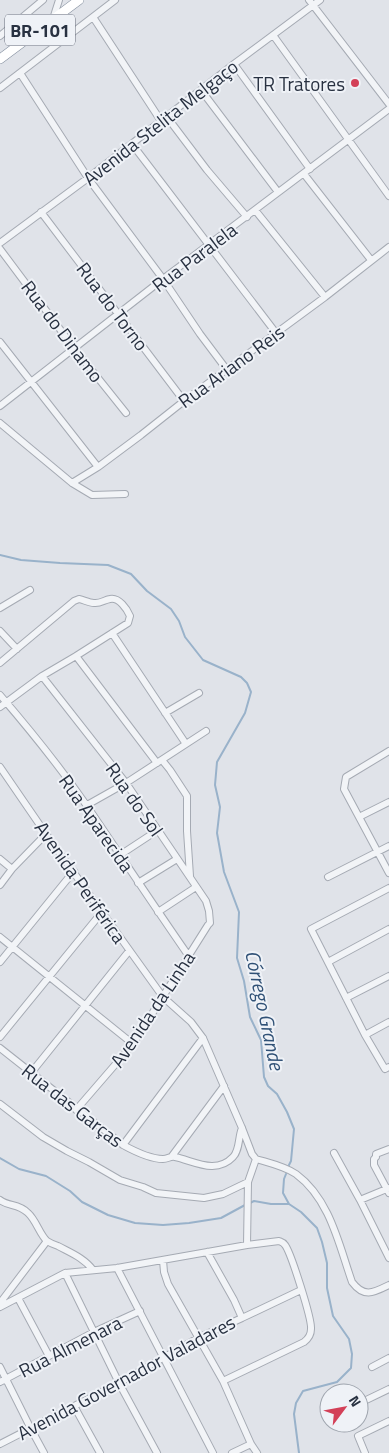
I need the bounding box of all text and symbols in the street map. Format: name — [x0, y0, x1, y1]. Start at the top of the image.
road number: BR-101 — [5, 14, 75, 46]
street label: Avenida Stelita Melgaço — [76, 52, 244, 192]
place label: TR Tratores — [253, 69, 345, 98]
marker: TR Tratores — [349, 77, 361, 89]
street label: Rua Paralela — [145, 215, 243, 299]
street label: Rua do Torno — [70, 255, 156, 357]
street label: Rua do Dinamo — [15, 274, 111, 388]
street label: Rua Ariano Reis — [172, 317, 290, 415]
street label: Rua do Sol — [99, 756, 171, 842]
street label: Rua Aparecida — [52, 768, 142, 879]
street label: Avenida Periférica — [28, 815, 134, 949]
street label: Avenida da Linha — [102, 945, 202, 1073]
water label: Córrego Grande — [237, 947, 293, 1074]
street label: Rua das Garças — [16, 1056, 130, 1154]
street label: Avenida Governador Valadares — [12, 1307, 240, 1447]
street label: Rua Almenara — [13, 1307, 127, 1384]
north arrow — [319, 1383, 369, 1433]
text: N — [344, 1391, 367, 1411]

